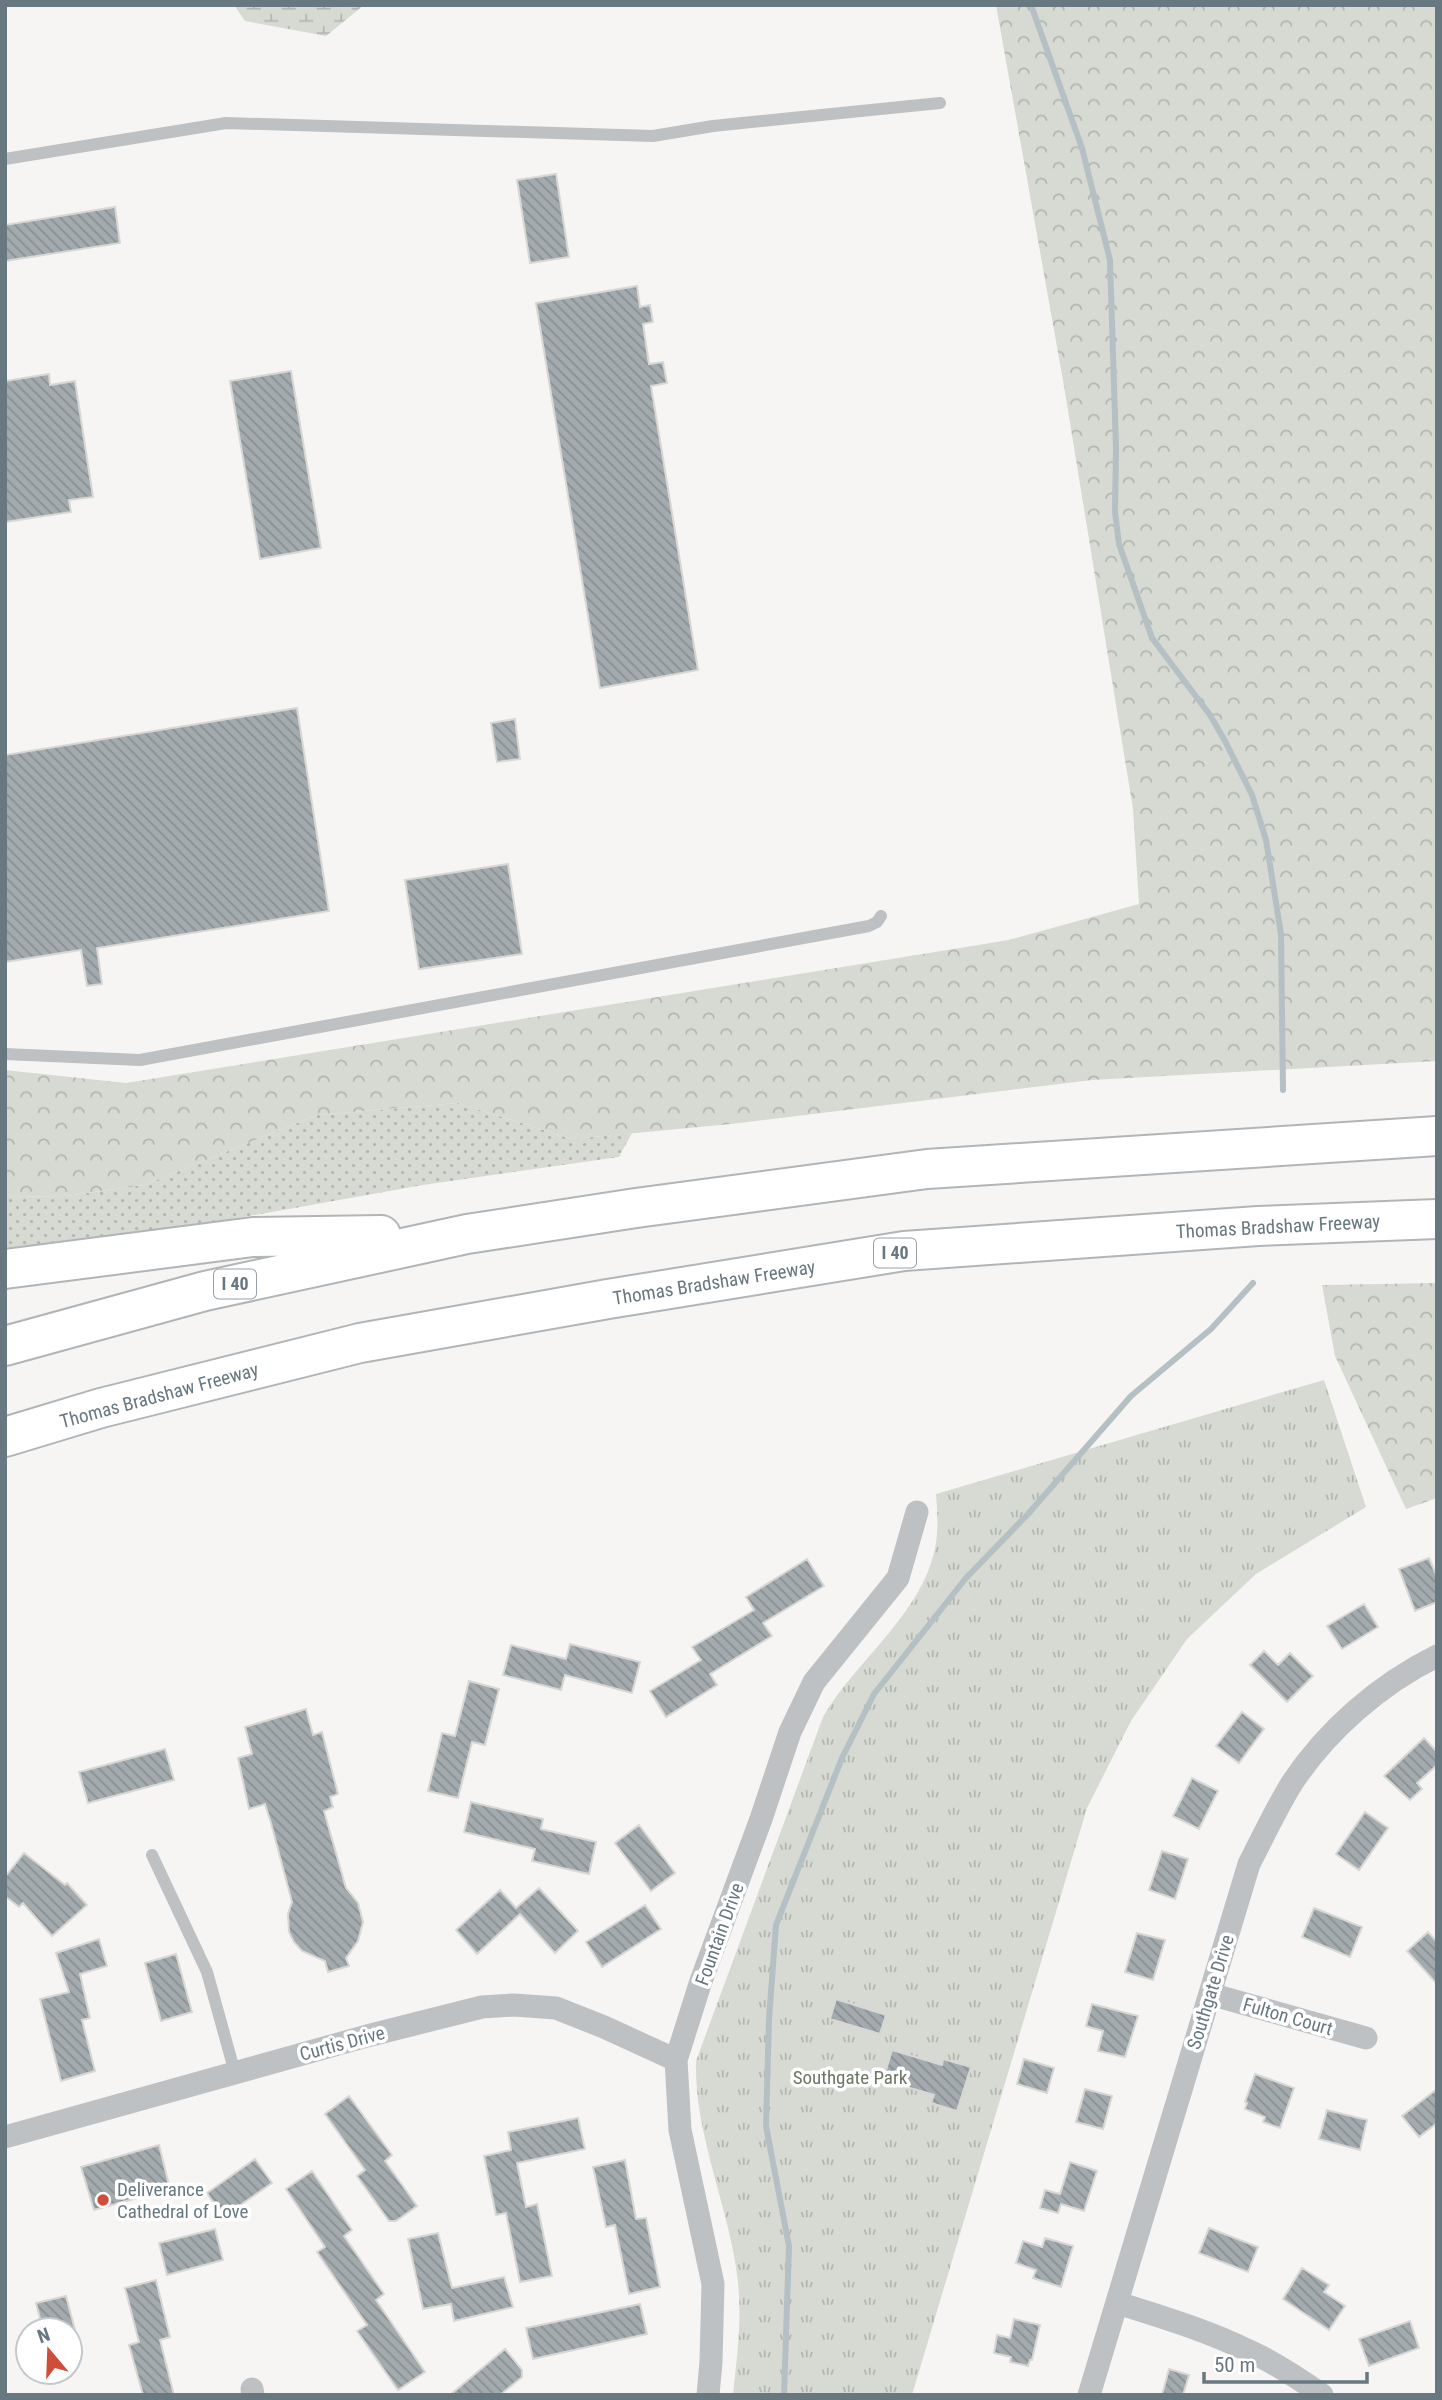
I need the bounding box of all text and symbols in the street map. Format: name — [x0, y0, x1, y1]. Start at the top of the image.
street label: Thomas Bradshaw Freeway — [1175, 1210, 1381, 1243]
road number: I 40 — [874, 1238, 916, 1268]
street label: Thomas Bradshaw Freeway — [611, 1255, 817, 1310]
road number: I 40 — [214, 1269, 256, 1298]
street label: Thomas Bradshaw Freeway — [57, 1358, 261, 1433]
street label: Fountain Drive — [690, 1880, 749, 1989]
street label: Southgate Drive — [1182, 1932, 1239, 2052]
street label: Fulton Court — [1240, 1993, 1335, 2040]
street label: Curtis Drive — [297, 2021, 387, 2066]
park label: Southgate Park — [793, 2066, 908, 2089]
place label: Deliverance Cathedral of Love — [117, 2178, 249, 2223]
marker: Deliverance Cathedral of Love — [95, 2192, 111, 2208]
north arrow — [14, 2316, 84, 2386]
text: N — [34, 2323, 53, 2348]
scale bar — [1204, 2340, 1367, 2384]
text: 50 m — [1214, 2353, 1255, 2377]

